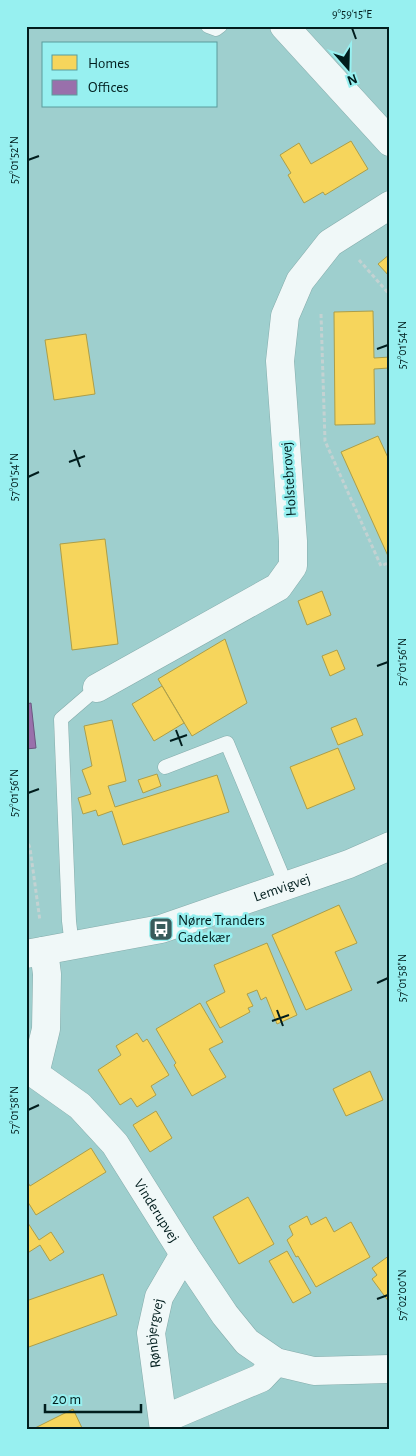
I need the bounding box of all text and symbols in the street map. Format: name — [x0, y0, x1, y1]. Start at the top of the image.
text: 9°59'15"E — [332, 8, 372, 20]
legend — [42, 42, 218, 108]
north arrow — [324, 42, 374, 92]
text: Homes — [88, 56, 130, 71]
text: N — [345, 71, 359, 88]
text: Offices — [88, 80, 129, 95]
text: 57°01'52"N — [8, 136, 20, 184]
text: 57°01'54"N — [396, 321, 408, 369]
street label: Holstebrovej — [279, 441, 299, 517]
text: 57°01'54"N — [8, 453, 20, 501]
text: 57°01'56"N — [396, 638, 408, 686]
text: 57°01'56"N — [8, 769, 20, 817]
street label: Lemvigvej — [251, 871, 312, 904]
place label: Nørre Tranders Gadekær — [178, 913, 265, 945]
bus stop icon: Nørre Tranders Gadekær — [148, 916, 174, 942]
text: 57°01'58"N — [396, 954, 408, 1002]
text: 57°01'58"N — [8, 1086, 20, 1134]
street label: Vinderupvej — [131, 1176, 182, 1245]
text: 57°02'00"N — [396, 1269, 408, 1321]
street label: Rønbjergvej — [144, 1297, 166, 1369]
scale bar — [45, 1381, 141, 1413]
text: 20 m — [52, 1392, 81, 1407]

